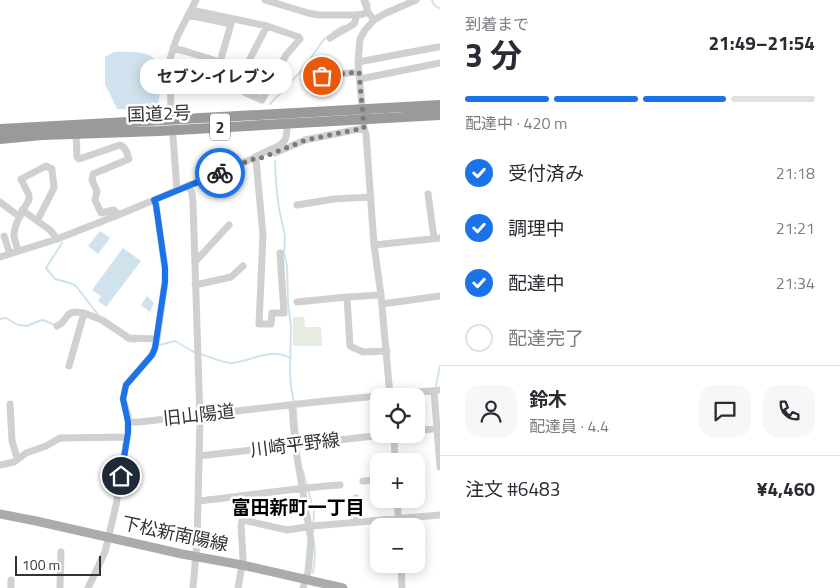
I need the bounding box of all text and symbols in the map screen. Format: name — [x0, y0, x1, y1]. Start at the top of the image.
text: 到着まで — [465, 12, 529, 36]
text: 21:49–21:54 — [708, 28, 815, 57]
text: 3 分 — [465, 31, 522, 79]
pin — [301, 55, 343, 97]
callout: セブン-イレブン — [140, 58, 292, 94]
icon: bag — [308, 62, 336, 90]
text: セブン-イレブン — [157, 64, 275, 88]
street label: 国道2号 — [126, 99, 191, 128]
text: 配達中 · 420 m — [465, 111, 567, 135]
road number: 2 — [210, 114, 230, 140]
courier — [195, 148, 245, 198]
text: 受付済み — [508, 158, 584, 187]
icon: bike — [206, 159, 234, 187]
icon: check — [465, 159, 493, 187]
text: 21:18 — [776, 161, 815, 185]
text: 調理中 — [508, 213, 565, 242]
icon: check — [465, 214, 493, 242]
text: 21:21 — [776, 216, 815, 240]
text: 配達中 — [508, 268, 565, 297]
icon: check — [465, 269, 493, 297]
text: 21:34 — [776, 271, 815, 295]
text: 配達完了 — [508, 323, 584, 352]
text: 鈴木 — [529, 384, 567, 413]
button: person — [465, 385, 517, 437]
button: chat — [699, 385, 751, 437]
button: phone — [763, 385, 815, 437]
map controls — [370, 388, 425, 573]
button: locate — [370, 388, 425, 443]
street label: 旧山陽道 — [162, 397, 236, 432]
text: 配達員 · 4.4 — [529, 414, 609, 438]
street label: 川崎平野線 — [249, 426, 341, 463]
button: + — [370, 453, 425, 508]
pin — [100, 455, 142, 497]
icon: home — [107, 462, 135, 490]
text: 注文 #6483 — [465, 474, 560, 503]
text: ¥4,460 — [757, 474, 815, 503]
district label: 富田新町一丁目 — [231, 492, 365, 521]
street label: 下松新南陽線 — [119, 509, 231, 558]
button: − — [370, 518, 425, 573]
scale bar — [15, 553, 101, 576]
text: 100 m — [22, 554, 60, 575]

